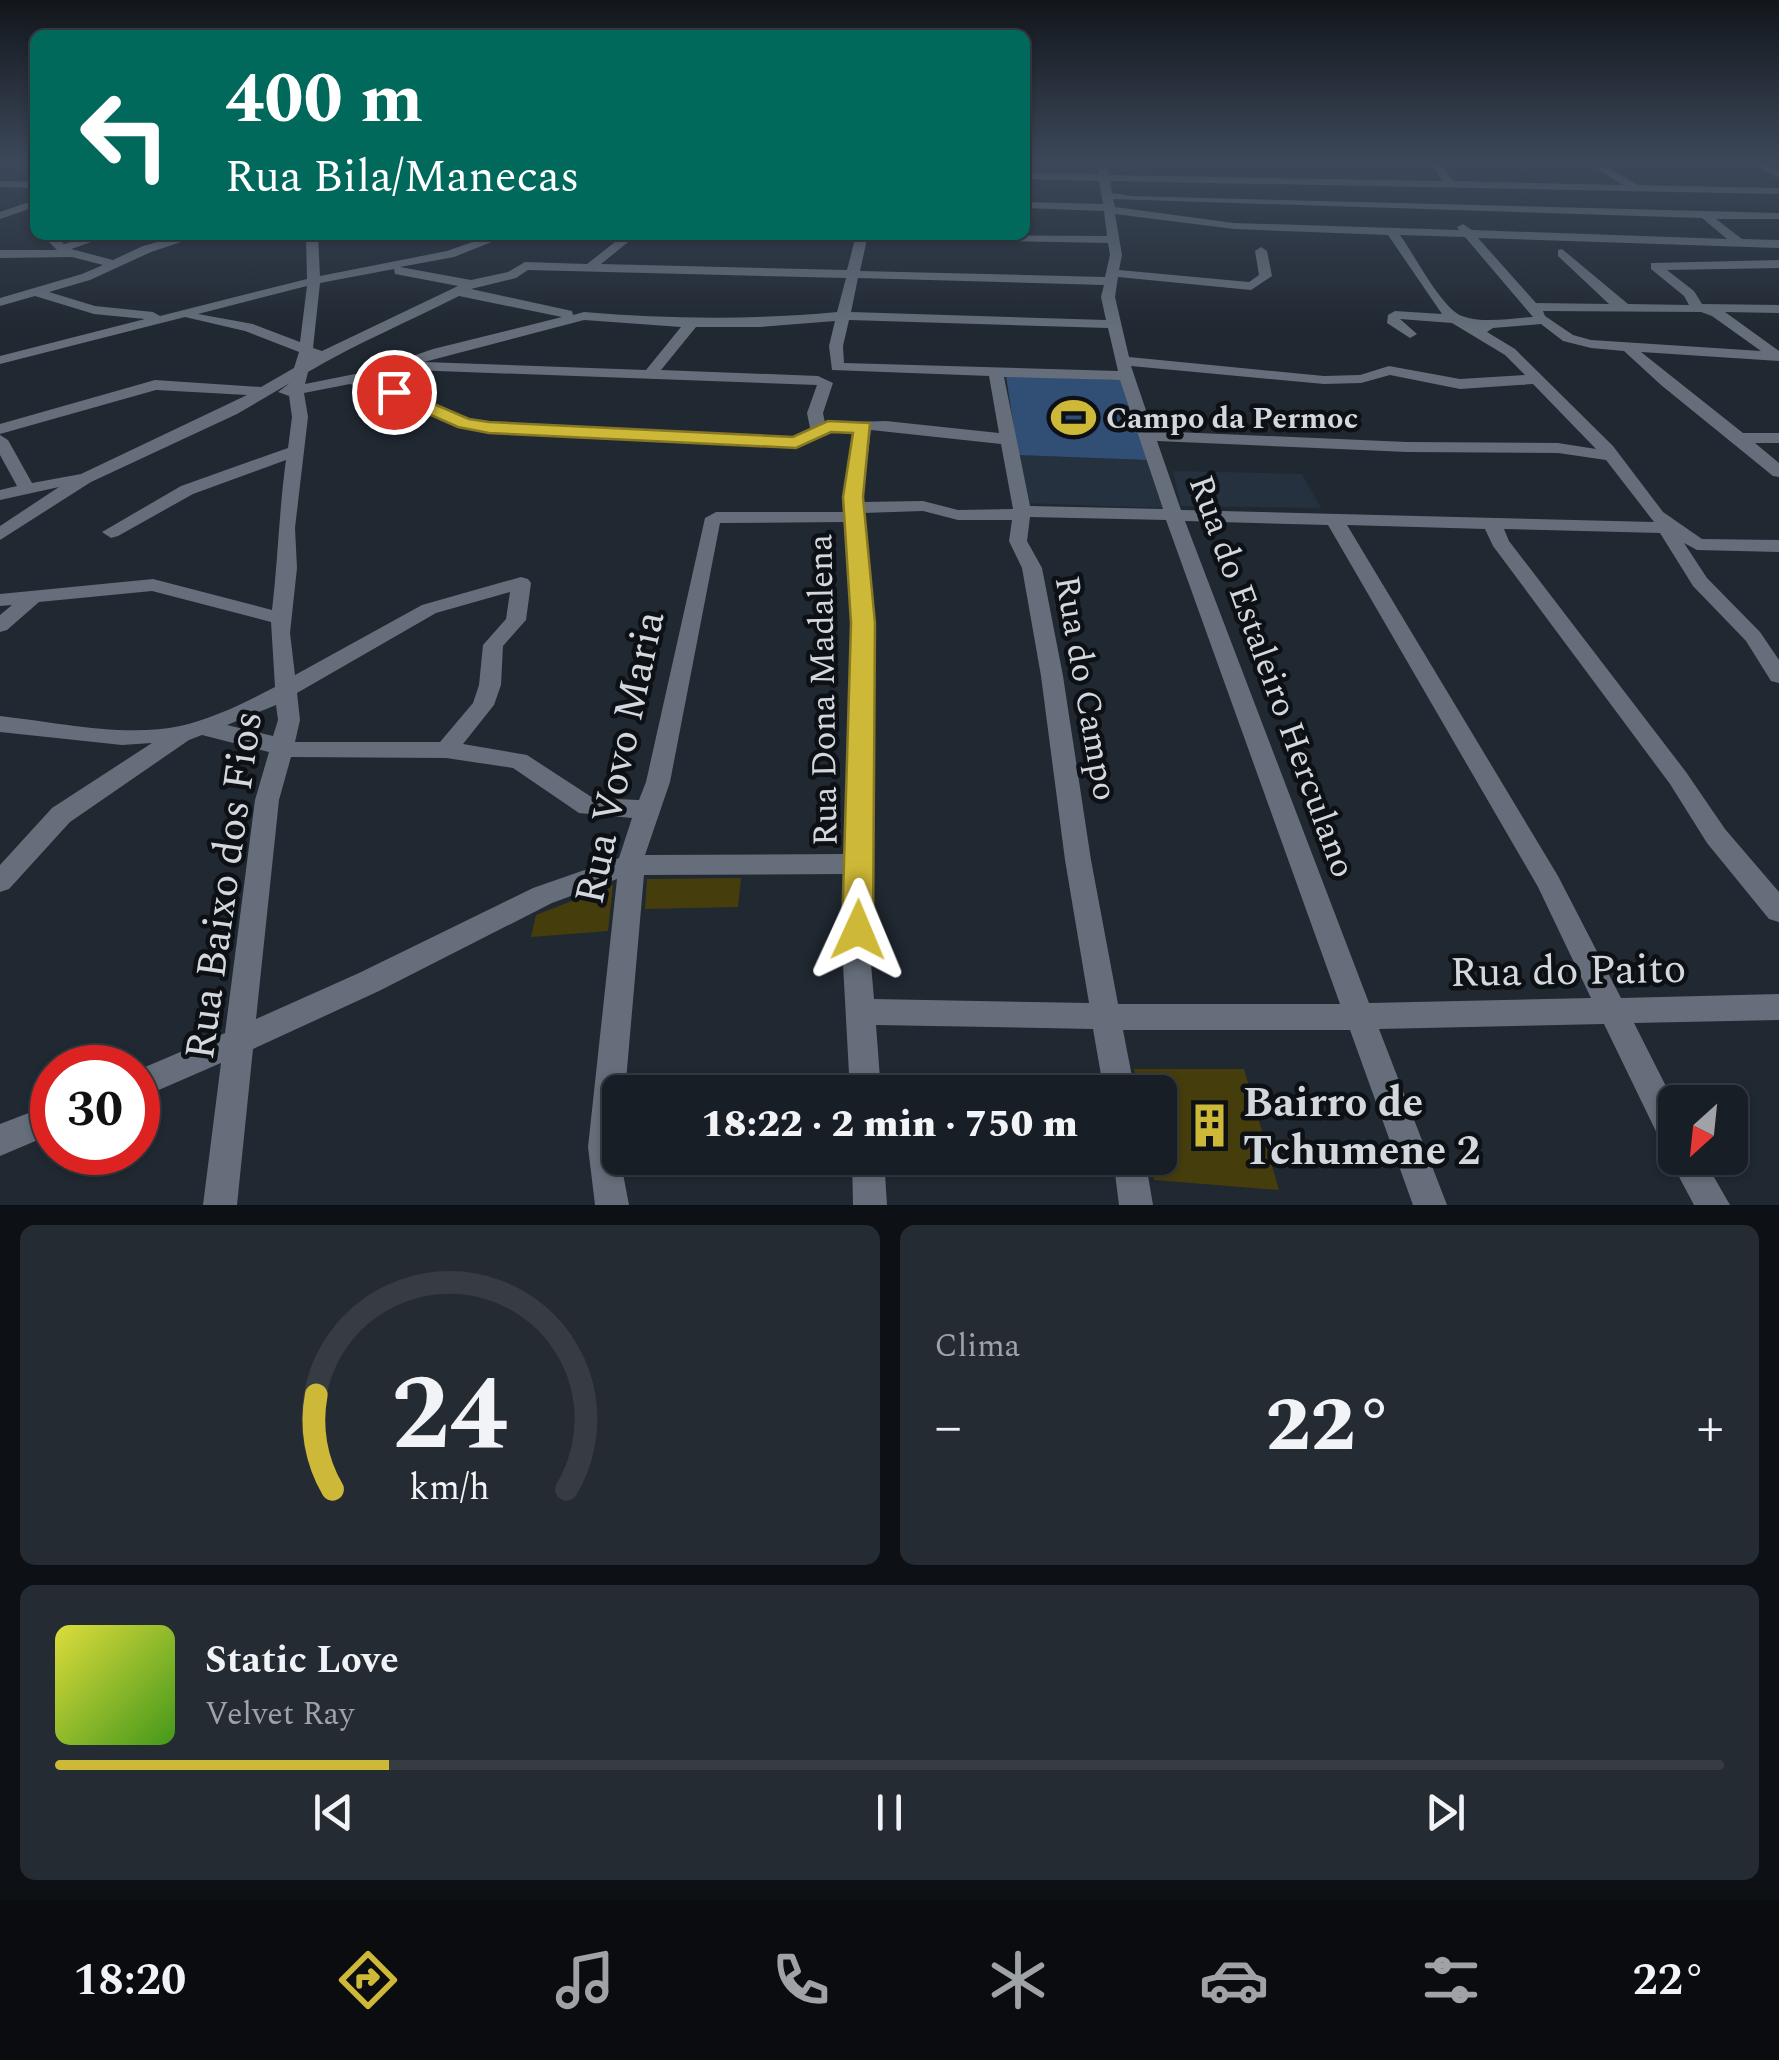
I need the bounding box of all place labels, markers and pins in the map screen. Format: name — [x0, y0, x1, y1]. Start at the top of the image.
pin — [352, 350, 437, 435]
sports icon: Campo da Permoc — [1049, 394, 1097, 442]
place label: Campo da Permoc — [1106, 396, 1358, 442]
place label: Bairro de Tchumene 2 — [1243, 1072, 1480, 1183]
building icon: Bairro de Tchumene 2 — [1186, 1101, 1234, 1149]

